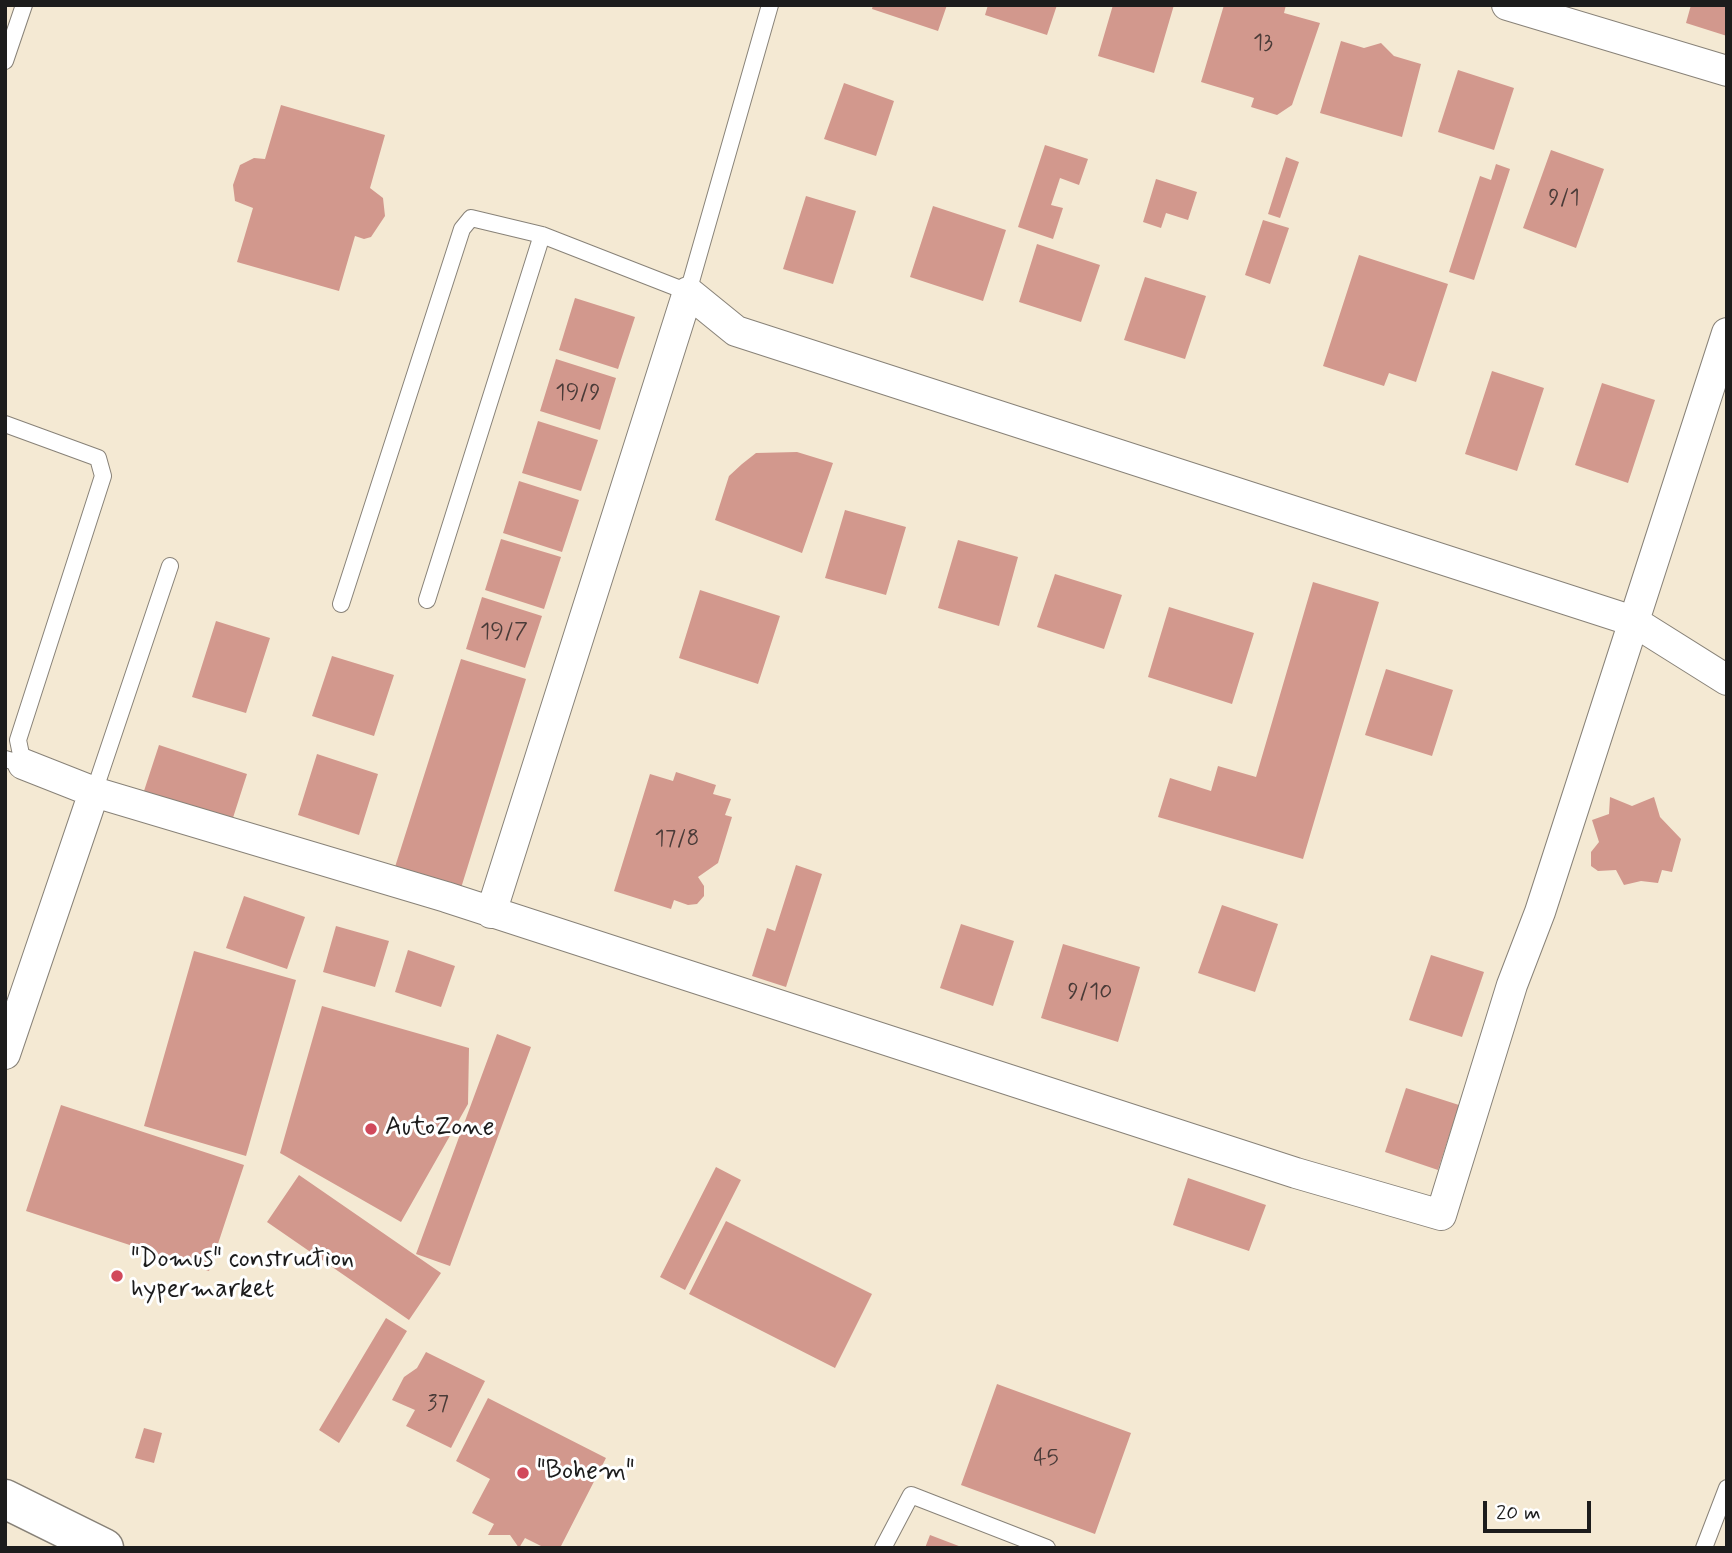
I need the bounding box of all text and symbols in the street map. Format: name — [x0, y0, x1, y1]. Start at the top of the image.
house number: 13 — [1253, 30, 1273, 58]
house number: 9/1 — [1548, 185, 1580, 213]
house number: 19/9 — [555, 380, 601, 408]
house number: 19/7 — [480, 619, 528, 647]
house number: 17/8 — [655, 826, 699, 854]
house number: 9/10 — [1068, 979, 1112, 1007]
place label: AutoZone — [385, 1113, 494, 1145]
marker: AutoZone — [363, 1121, 379, 1137]
place label: "Domus" construction hypermarket — [131, 1245, 354, 1306]
marker: "Domus" construction hypermarket — [109, 1268, 125, 1284]
house number: 37 — [427, 1391, 449, 1419]
house number: 45 — [1033, 1445, 1059, 1473]
place label: "Bohem" — [537, 1457, 635, 1489]
marker: "Bohem" — [515, 1465, 531, 1481]
scale bar — [1487, 1486, 1596, 1530]
text: 20 m — [1496, 1499, 1541, 1527]

